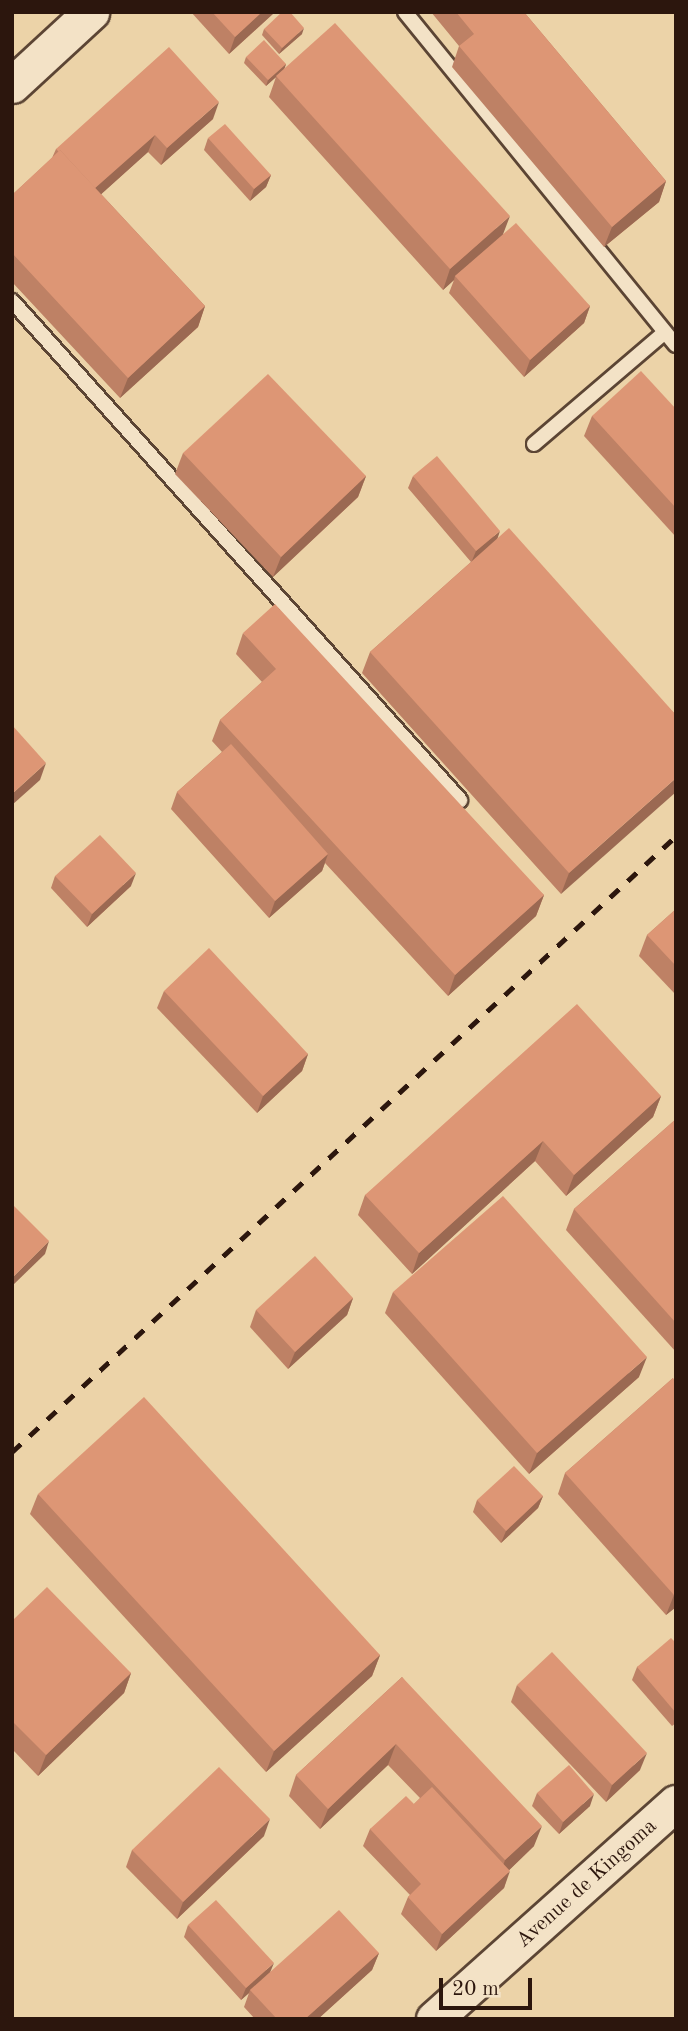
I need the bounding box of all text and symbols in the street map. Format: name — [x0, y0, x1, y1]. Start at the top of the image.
street label: Avenue de Kingoma — [511, 1814, 663, 1954]
scale bar — [443, 1965, 536, 2009]
text: 20 m — [452, 1979, 499, 2000]

